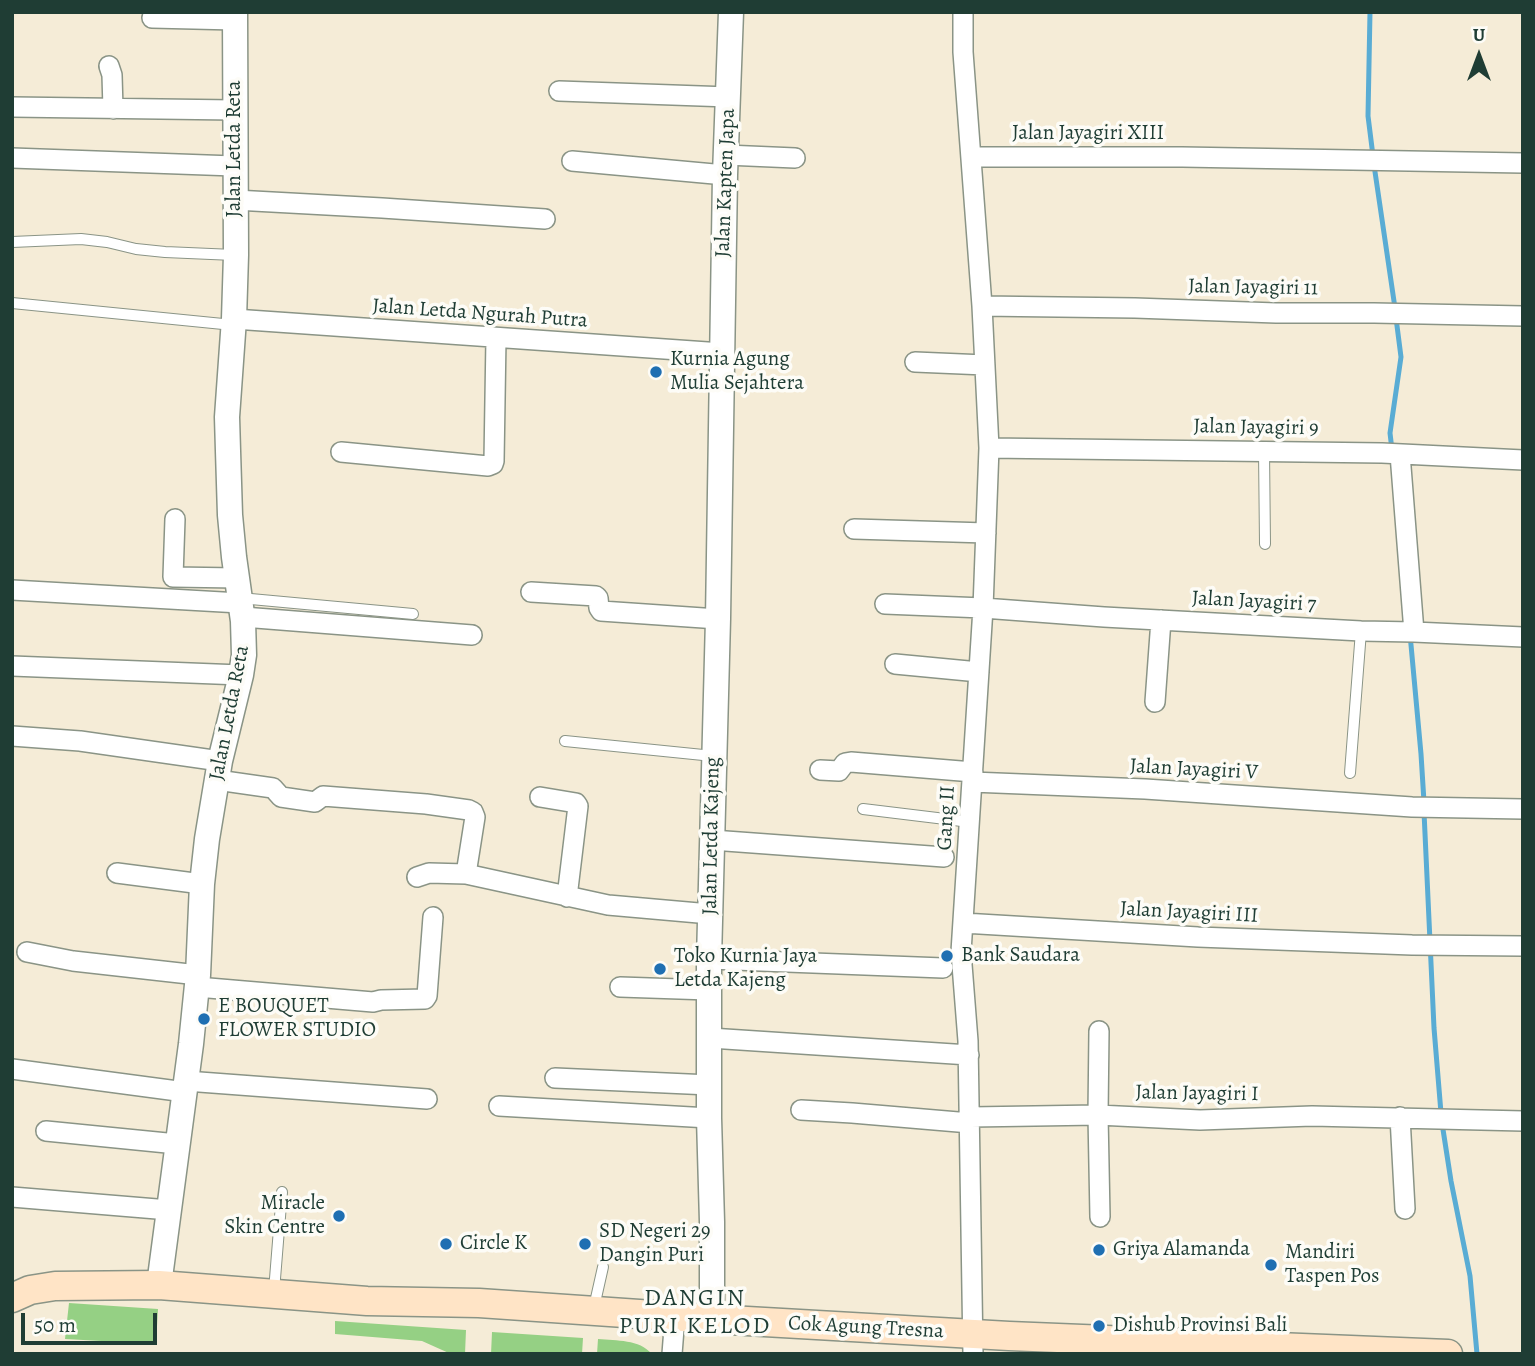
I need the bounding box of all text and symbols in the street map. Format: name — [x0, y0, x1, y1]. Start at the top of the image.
north arrow — [1444, 21, 1514, 91]
text: U — [1473, 22, 1485, 48]
street label: Jalan Letda Reta — [222, 80, 248, 218]
street label: Jalan Kapten Japa — [711, 108, 741, 258]
street label: Jalan Jayagiri XIII — [1012, 121, 1164, 147]
street label: Jalan Jayagiri 11 — [1188, 274, 1318, 302]
street label: Jalan Letda Ngurah Putra — [371, 294, 589, 334]
place label: Kurnia Agung Mulia Sejahtera — [670, 347, 804, 397]
marker: Kurnia Agung Mulia Sejahtera — [648, 364, 664, 380]
street label: Jalan Jayagiri 9 — [1193, 414, 1319, 442]
street label: Jalan Jayagiri 7 — [1191, 586, 1317, 618]
street label: Jalan Letda Reta — [205, 643, 255, 783]
street label: Jalan Jayagiri V — [1129, 754, 1259, 786]
street label: Jalan Letda Kajeng — [698, 757, 726, 915]
street label: Gang II — [933, 785, 961, 851]
street label: Jalan Jayagiri III — [1119, 897, 1259, 929]
place label: Bank Saudara — [961, 943, 1080, 969]
place label: Toko Kurnia Jaya Letda Kajeng — [674, 944, 817, 994]
marker: Bank Saudara — [939, 948, 955, 964]
marker: Toko Kurnia Jaya Letda Kajeng — [652, 961, 668, 977]
place label: E BOUQUET FLOWER STUDIO — [218, 994, 376, 1044]
marker: E BOUQUET FLOWER STUDIO — [196, 1011, 212, 1027]
street label: Jalan Jayagiri I — [1135, 1080, 1259, 1108]
place label: Miracle Skin Centre — [224, 1191, 325, 1241]
marker: Miracle Skin Centre — [331, 1208, 347, 1224]
place label: SD Negeri 29 Dangin Puri — [599, 1219, 711, 1269]
place label: Circle K — [460, 1231, 527, 1257]
marker: Circle K — [438, 1236, 454, 1252]
marker: SD Negeri 29 Dangin Puri — [577, 1236, 593, 1252]
place label: Griya Alamanda — [1113, 1237, 1250, 1263]
place label: Mandiri Taspen Pos — [1285, 1240, 1379, 1290]
marker: Griya Alamanda — [1091, 1242, 1107, 1258]
marker: Mandiri Taspen Pos — [1263, 1257, 1279, 1273]
district label: DANGIN PURI KELOD — [620, 1285, 770, 1341]
scale bar — [24, 1300, 161, 1344]
text: 50 m — [34, 1311, 76, 1339]
street label: Cok Agung Tresna — [787, 1311, 945, 1345]
place label: Dishub Provinsi Bali — [1113, 1313, 1288, 1339]
marker: Dishub Provinsi Bali — [1091, 1318, 1107, 1334]

